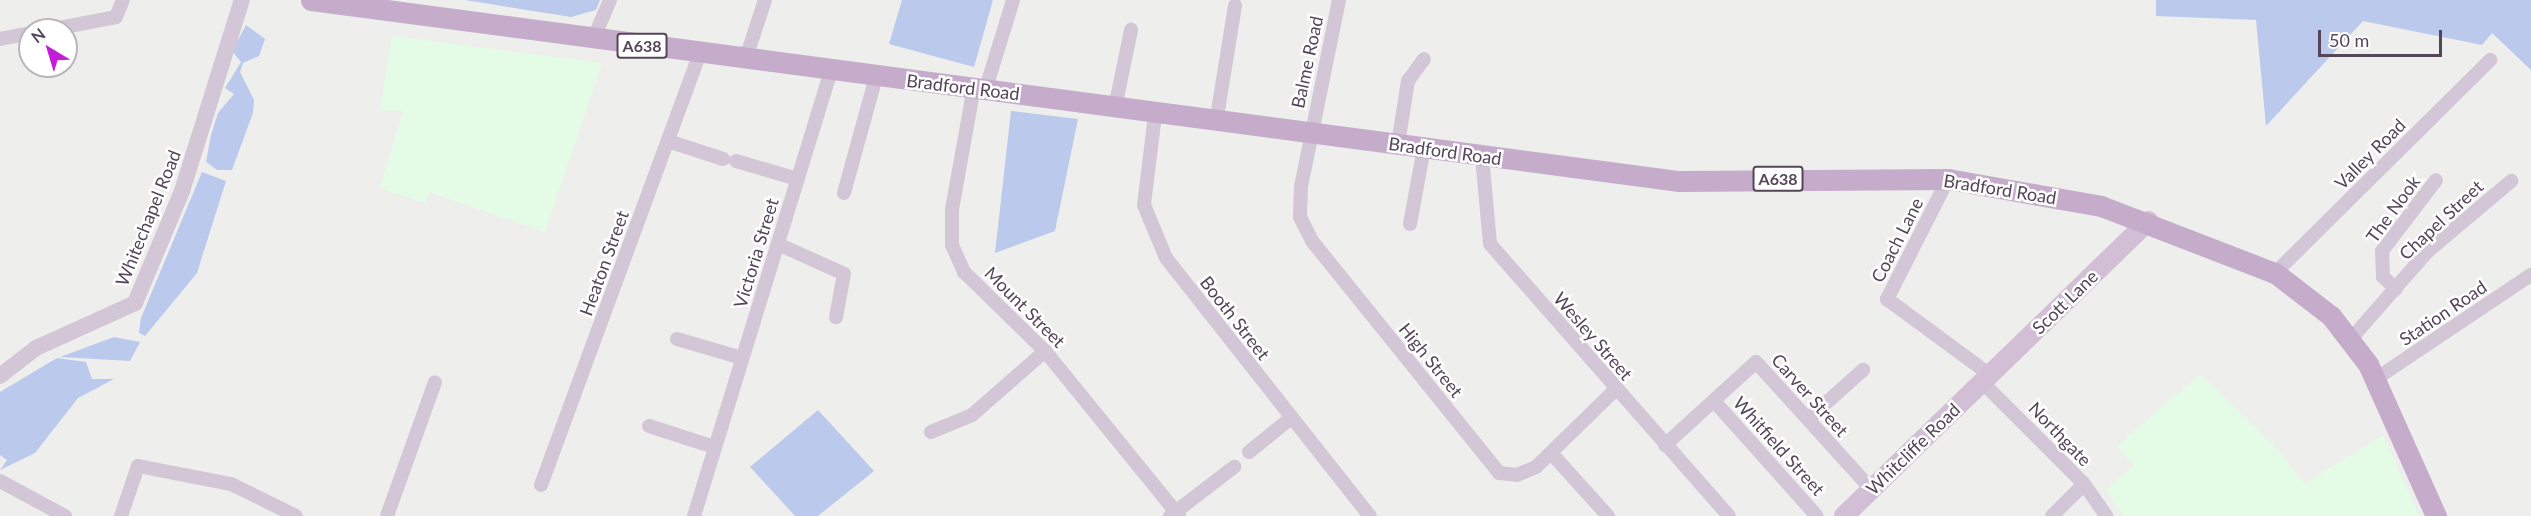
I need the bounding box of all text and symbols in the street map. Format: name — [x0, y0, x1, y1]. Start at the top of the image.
street label: Balme Road — [1287, 14, 1327, 110]
north arrow — [18, 18, 78, 78]
scale bar — [2321, 18, 2446, 56]
text: N — [27, 24, 49, 46]
text: 50 m — [2329, 29, 2369, 51]
road number: A638 — [616, 33, 668, 59]
street label: Bradford Road — [905, 69, 1021, 105]
street label: Valley Road — [2330, 114, 2410, 194]
street label: Bradford Road — [1387, 132, 1503, 170]
street label: Whitechapel Road — [111, 147, 185, 289]
road number: A638 — [1752, 166, 1804, 192]
street label: Bradford Road — [1942, 169, 2058, 209]
street label: The Nook — [2361, 171, 2425, 247]
street label: Chapel Street — [2395, 176, 2487, 264]
street label: Coach Lane — [1866, 194, 1928, 286]
street label: Victoria Street — [729, 196, 783, 310]
street label: Heaton Street — [575, 207, 633, 319]
street label: Mount Street — [980, 262, 1070, 352]
street label: Scott Lane — [2028, 265, 2102, 339]
street label: Booth Street — [1196, 272, 1274, 364]
street label: Station Road — [2395, 276, 2491, 350]
street label: Wesley Street — [1549, 288, 1637, 384]
street label: High Street — [1394, 318, 1468, 402]
street label: Carver Street — [1767, 349, 1853, 441]
street label: Whitfield Street — [1729, 392, 1829, 500]
street label: Northgate — [2024, 397, 2096, 471]
street label: Whitcliffe Road — [1862, 399, 1964, 499]

